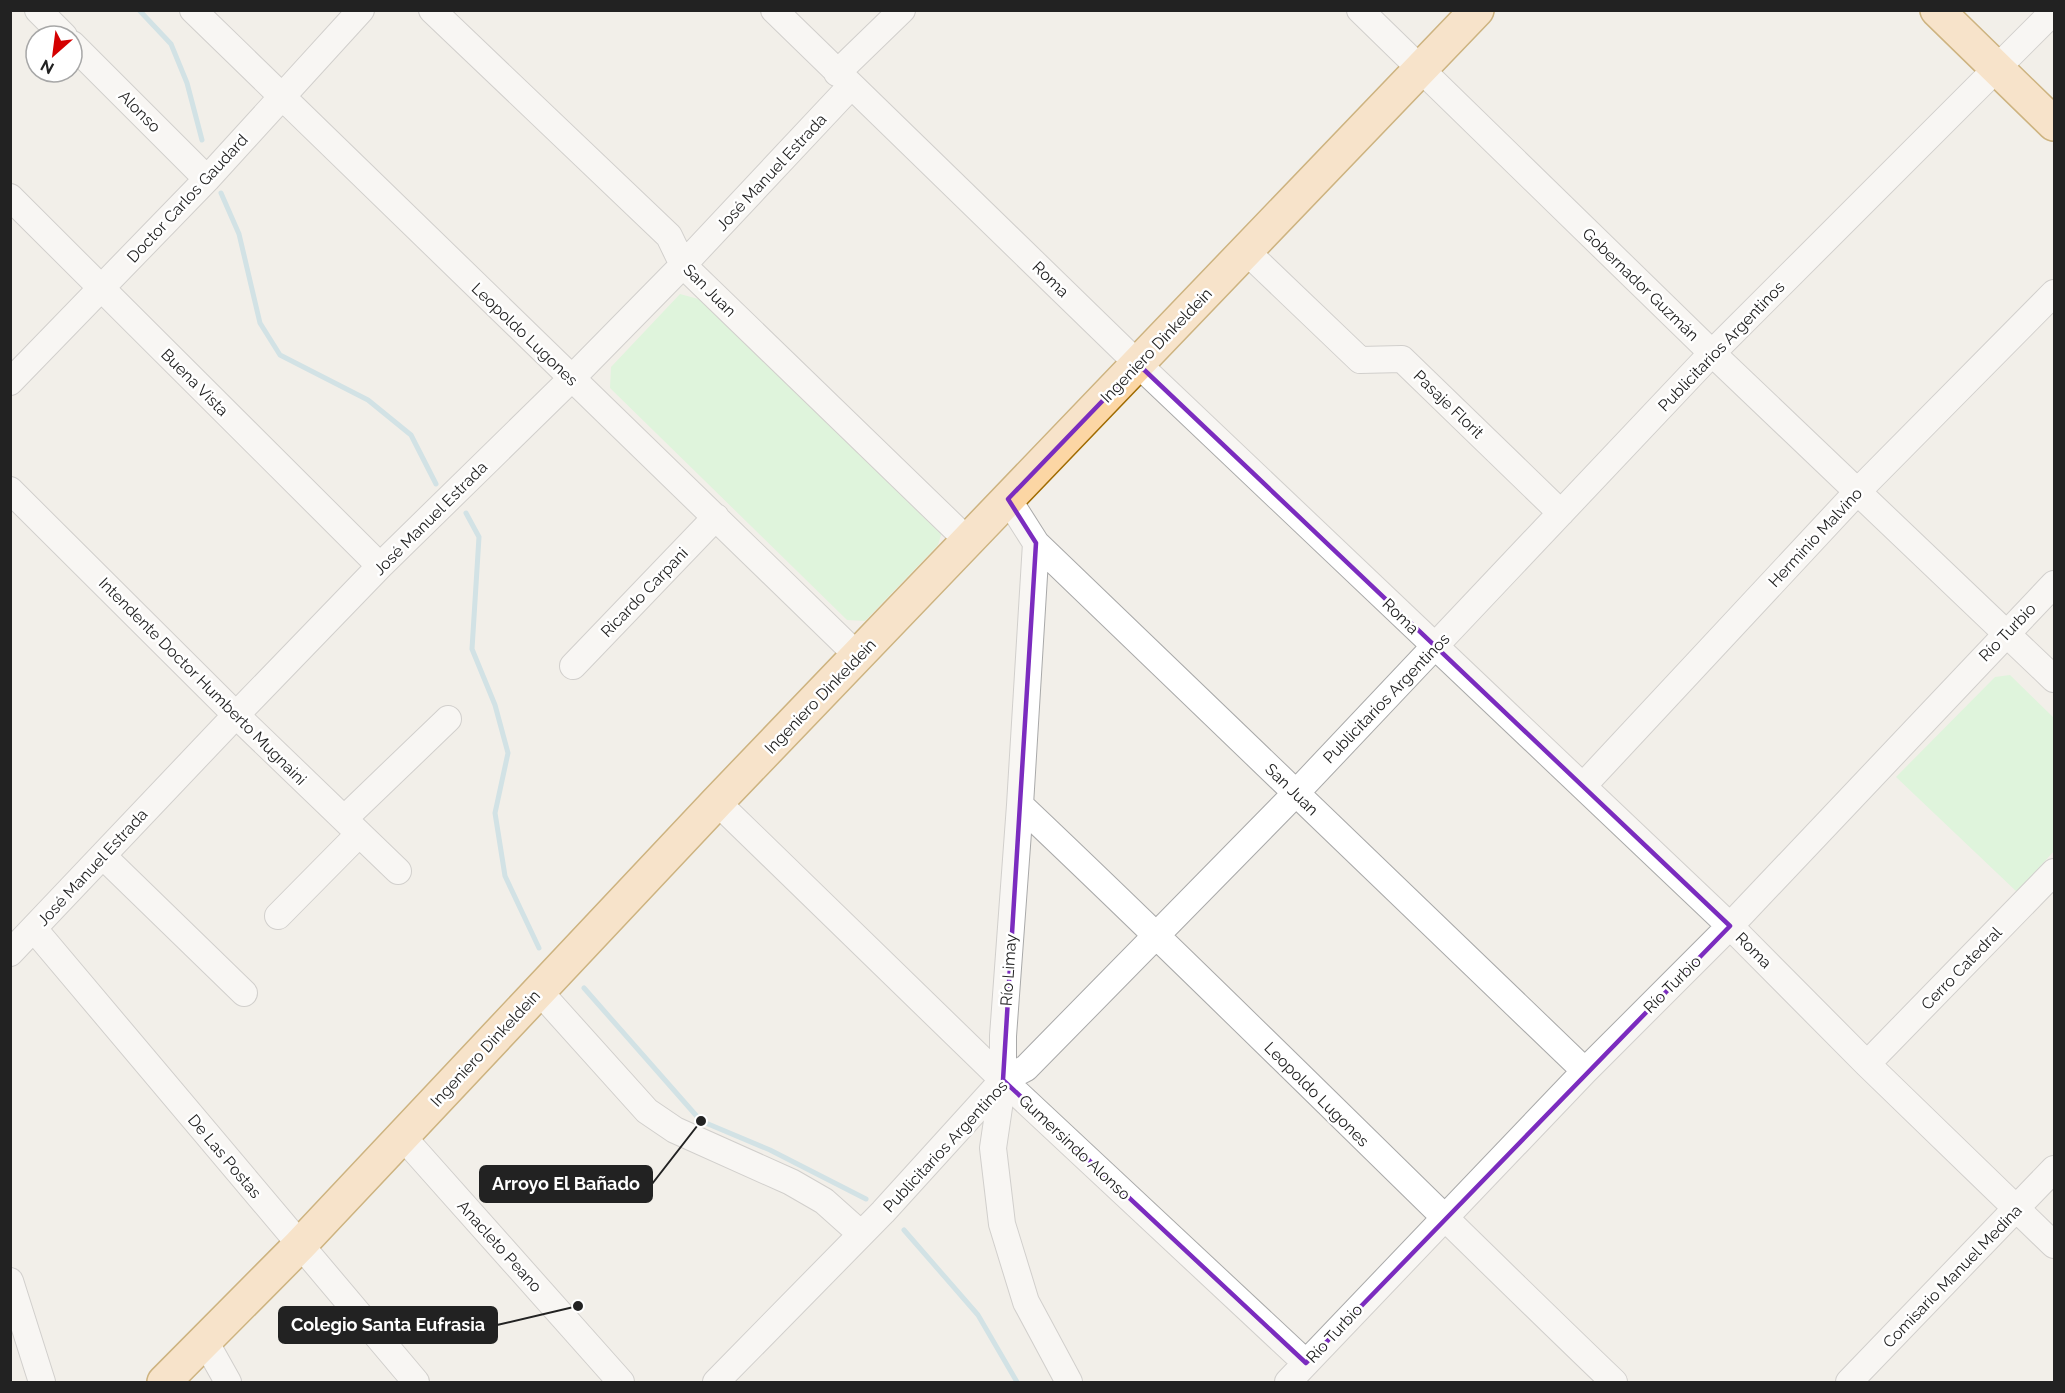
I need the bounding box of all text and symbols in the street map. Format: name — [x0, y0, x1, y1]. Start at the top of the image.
north arrow — [24, 24, 84, 84]
text: N — [37, 56, 57, 78]
street label: Alonso — [115, 87, 164, 136]
street label: José Manuel Estrada — [712, 110, 830, 235]
street label: Doctor Carlos Gaudard — [123, 130, 252, 266]
street label: Gobernador Guzmán — [1579, 224, 1703, 345]
street label: Roma — [1029, 258, 1073, 301]
street label: San Juan — [679, 260, 740, 321]
street label: Publicitarios Argentinos — [1654, 277, 1789, 415]
street label: Leopoldo Lugones — [468, 279, 582, 390]
street label: Ingeniero Dinkeldein — [1097, 284, 1216, 407]
street label: Buena Vista — [157, 345, 232, 420]
street label: Pasaje Florit — [1410, 366, 1488, 443]
street label: José Manuel Estrada — [370, 458, 491, 579]
street label: Herminio Malvino — [1764, 484, 1866, 591]
street label: Ricardo Carpani — [597, 544, 692, 641]
street label: Intendente Doctor Humberto Mugnaini — [95, 574, 310, 789]
street label: Roma — [1379, 595, 1423, 638]
street label: Río Turbio — [1975, 599, 2040, 665]
street label: Publicitarios Argentinos — [1319, 629, 1454, 767]
street label: Ingeniero Dinkeldein — [761, 635, 880, 758]
street label: San Juan — [1261, 759, 1322, 819]
street label: José Manuel Estrada — [33, 805, 151, 930]
street label: Cerro Catedral — [1917, 923, 2006, 1014]
street label: Roma — [1732, 928, 1776, 972]
street label: Río Limay — [997, 933, 1021, 1007]
street label: Río Turbio — [1640, 952, 1705, 1017]
street label: Ingeniero Dinkeldein — [427, 986, 544, 1110]
street label: Leopoldo Lugones — [1260, 1038, 1373, 1151]
street label: Publicitarios Argentinos — [879, 1076, 1012, 1216]
street label: Gumersindo Alonso — [1015, 1091, 1134, 1204]
street label: De Las Postas — [184, 1111, 265, 1202]
callout: Arroyo El Bañado — [480, 1166, 652, 1202]
text: Arroyo El Bañado — [492, 1173, 640, 1194]
street label: Anacleto Peano — [453, 1197, 546, 1296]
street label: Comisario Manuel Medina — [1879, 1201, 2026, 1352]
street label: Río Turbio — [1302, 1300, 1366, 1367]
callout: Colegio Santa Eufrasia — [279, 1307, 497, 1343]
text: Colegio Santa Eufrasia — [291, 1314, 485, 1335]

